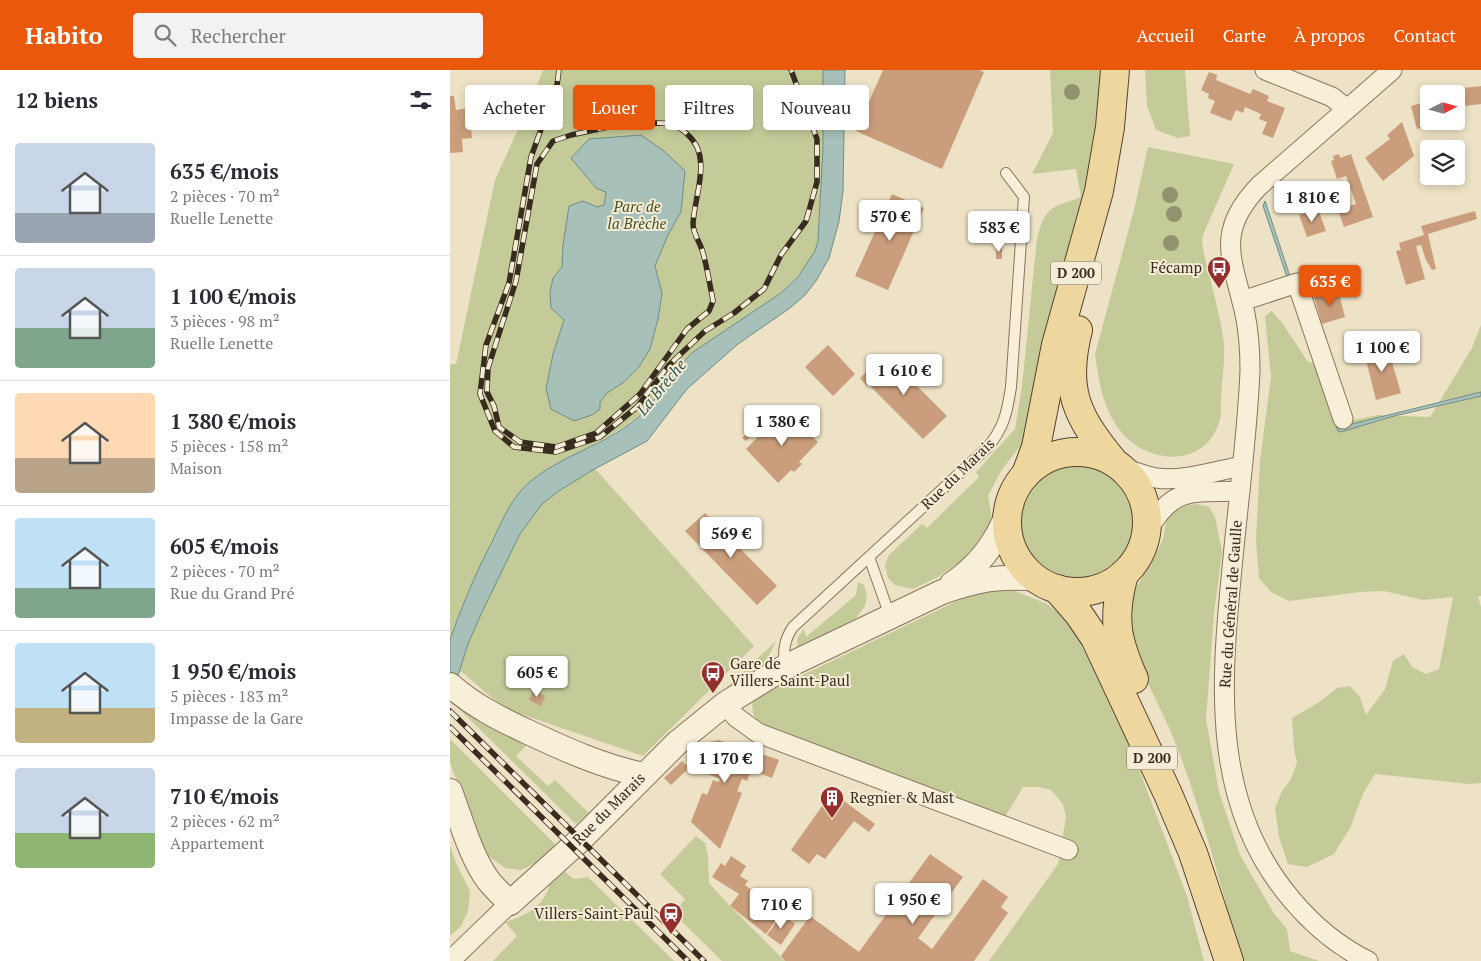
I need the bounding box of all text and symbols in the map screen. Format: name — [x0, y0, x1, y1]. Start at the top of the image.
search box — [133, 13, 483, 58]
text: Habito — [25, 19, 103, 51]
icon: search — [151, 21, 179, 49]
text: Rechercher — [191, 23, 286, 48]
text: Accueil — [1136, 23, 1195, 47]
text: Carte — [1223, 23, 1266, 47]
text: À propos — [1294, 23, 1365, 47]
text: Contact — [1393, 23, 1456, 47]
chip: Acheter — [465, 85, 563, 130]
chip: Louer — [573, 85, 655, 130]
chip: Filtres — [665, 85, 753, 130]
chip: Nouveau — [763, 85, 869, 130]
north arrow — [1420, 85, 1465, 130]
map controls — [1420, 85, 1465, 185]
text: 12 biens — [15, 86, 98, 114]
icon: filters — [407, 86, 435, 114]
button: layers — [1420, 140, 1465, 185]
text: 635 €/mois — [170, 157, 279, 185]
icon: home — [55, 163, 115, 223]
pin: 1 810 € — [1266, 180, 1358, 223]
text: 2 pièces · 70 m² — [170, 185, 280, 207]
text: 1 810 € — [1285, 186, 1339, 208]
park label: Parc de la Brèche — [608, 196, 667, 233]
pin: 570 € — [855, 200, 925, 242]
text: 570 € — [870, 205, 910, 227]
text: Ruelle Lenette — [170, 207, 273, 229]
pin: 583 € — [964, 210, 1034, 253]
text: 583 € — [979, 216, 1019, 238]
bus stop icon: Fécamp — [1206, 255, 1232, 289]
place label: Fécamp — [1150, 257, 1202, 277]
road number: D 200 — [1051, 262, 1101, 284]
pin: 635 € — [1295, 264, 1365, 307]
text: 635 € — [1310, 270, 1350, 292]
text: 1 100 €/mois — [170, 282, 296, 310]
icon: home — [55, 288, 115, 348]
text: 3 pièces · 98 m² — [170, 310, 280, 332]
pin: 1 100 € — [1336, 330, 1428, 373]
text: Ruelle Lenette — [170, 332, 273, 354]
text: 1 100 € — [1355, 336, 1409, 358]
water label: La Brèche — [630, 354, 691, 420]
pin: 1 610 € — [858, 354, 950, 396]
text: 1 610 € — [877, 359, 931, 381]
pin: 1 380 € — [736, 404, 828, 447]
text: 1 380 €/mois — [170, 407, 296, 435]
text: 1 380 € — [755, 410, 809, 432]
icon: home — [55, 413, 115, 473]
street label: Rue du Marais — [916, 433, 998, 513]
text: 5 pièces · 158 m² — [170, 435, 288, 457]
text: Maison — [170, 457, 222, 479]
pin: 569 € — [696, 516, 766, 559]
street label: Rue du Général de Gaulle — [1214, 519, 1246, 689]
text: 569 € — [711, 522, 751, 544]
text: 605 €/mois — [170, 532, 279, 560]
icon: home — [55, 538, 115, 598]
text: 2 pièces · 70 m² — [170, 560, 280, 582]
text: Rue du Grand Pré — [170, 582, 294, 604]
place label: Gare de Villers-Saint-Paul — [730, 653, 850, 690]
pin: 605 € — [502, 656, 572, 698]
text: 1 950 €/mois — [170, 657, 296, 685]
bus stop icon: Gare de Villers-Saint-Paul — [700, 660, 726, 694]
text: 605 € — [517, 661, 557, 683]
icon: home — [55, 663, 115, 723]
text: 5 pièces · 183 m² — [170, 685, 288, 707]
text: Impasse de la Gare — [170, 707, 303, 729]
pin: 1 170 € — [679, 742, 771, 784]
road number: D 200 — [1127, 746, 1177, 770]
text: 1 170 € — [698, 747, 752, 769]
street label: Rue du Marais — [568, 768, 649, 849]
text: 710 €/mois — [170, 782, 279, 810]
building icon: Regnier & Mast — [819, 785, 845, 819]
place label: Regnier & Mast — [850, 787, 955, 807]
icon: home — [55, 788, 115, 848]
text: 2 pièces · 62 m² — [170, 810, 280, 832]
text: Appartement — [170, 832, 265, 854]
pin: 1 950 € — [867, 882, 959, 925]
pin: 710 € — [746, 888, 816, 930]
text: 1 950 € — [886, 888, 940, 910]
text: 710 € — [761, 893, 801, 915]
station icon: Villers-Saint-Paul — [658, 901, 684, 935]
place label: Villers-Saint-Paul — [534, 903, 654, 923]

